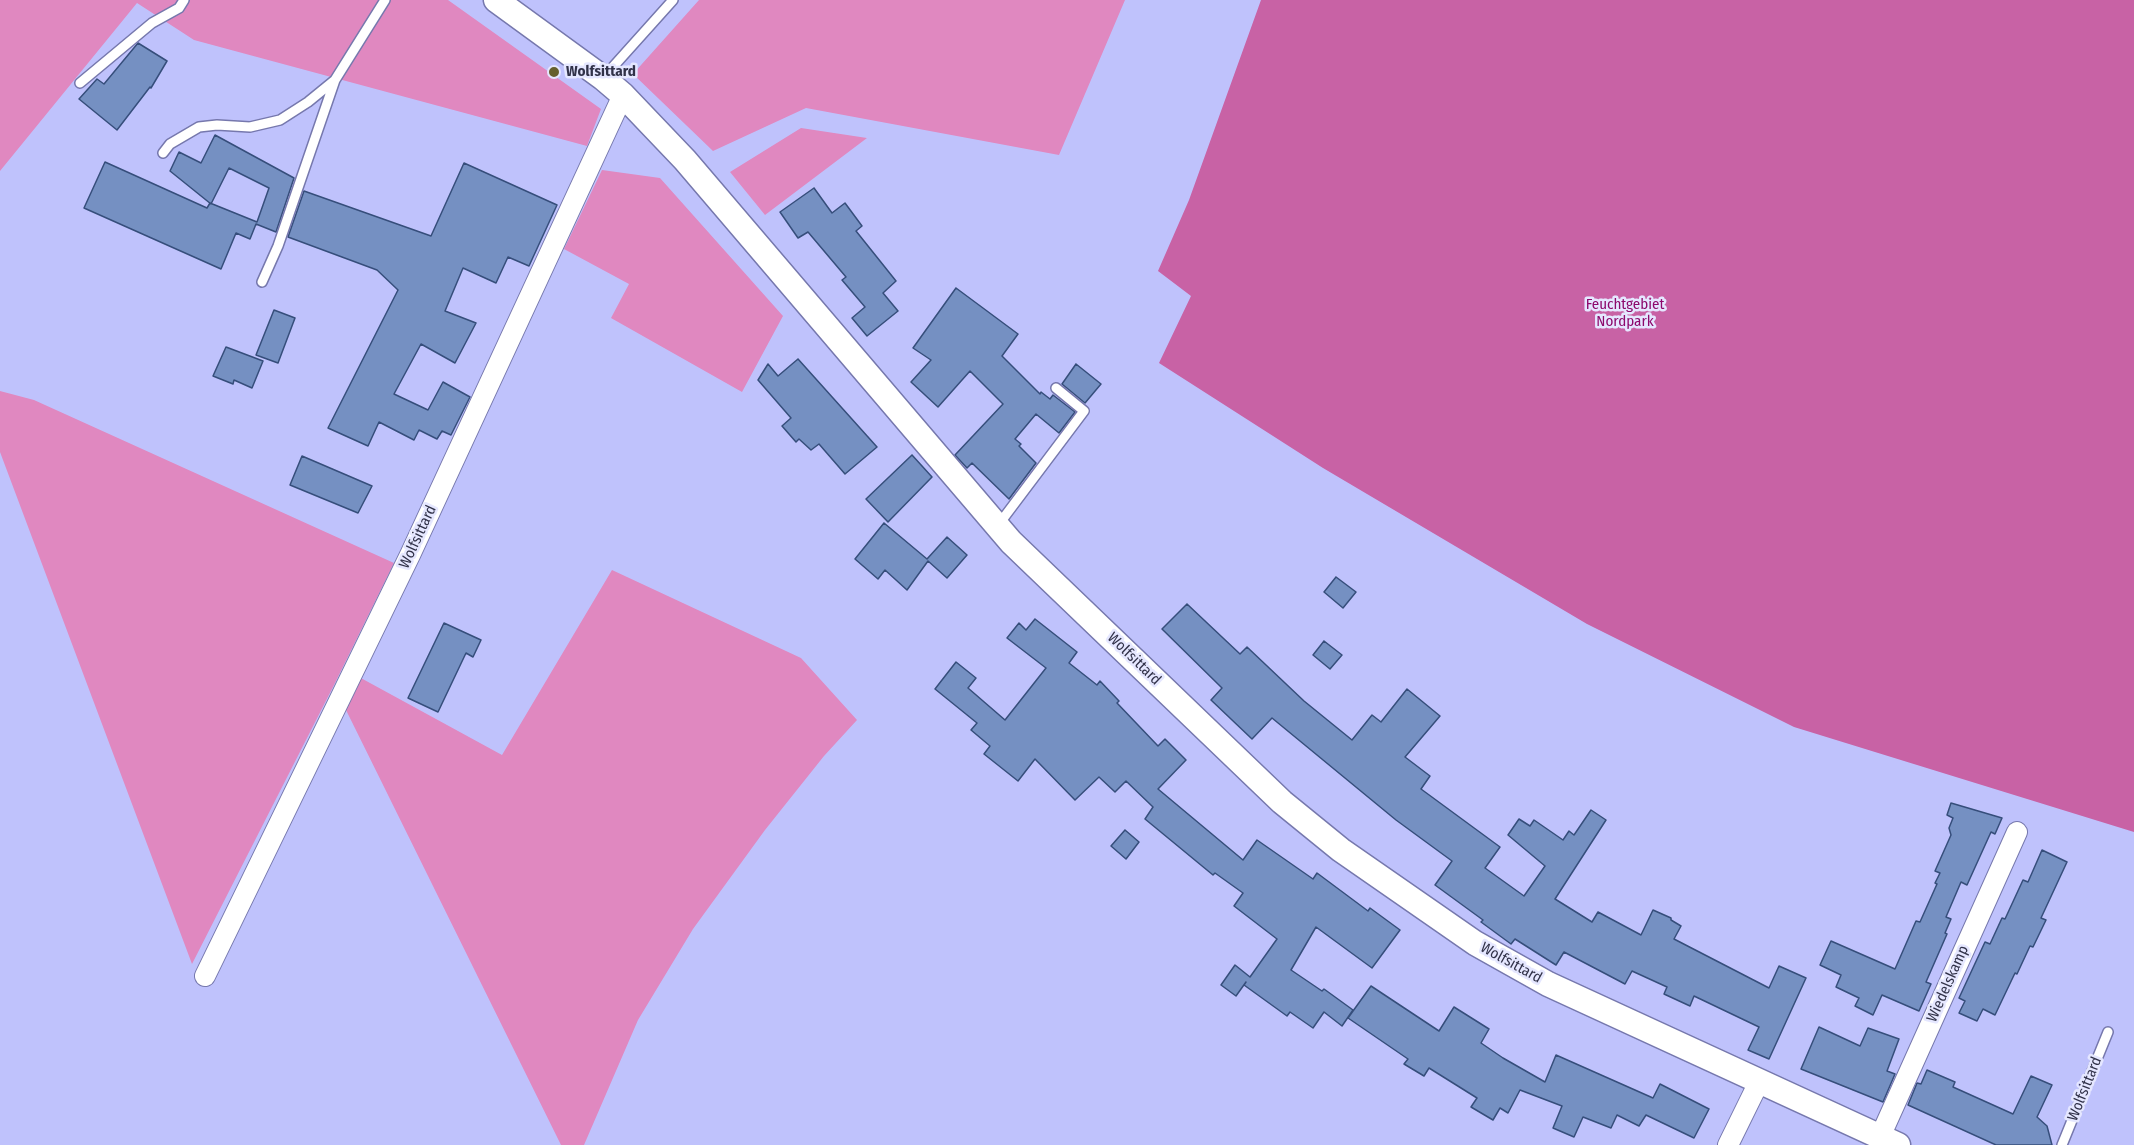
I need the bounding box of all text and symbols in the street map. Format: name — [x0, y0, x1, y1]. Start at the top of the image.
place label: Wolfsittard — [566, 63, 636, 81]
marker: Wolfsittard — [547, 65, 561, 79]
park label: Feuchtgebiet Nordpark — [1586, 296, 1664, 331]
street label: Wolfsittard — [396, 503, 440, 571]
street label: Wolfsittard — [1103, 629, 1165, 689]
street label: Wolfsittard — [1477, 939, 1545, 987]
street label: Wiedelskamp — [1923, 943, 1973, 1025]
street label: Wolfsittard — [2064, 1054, 2106, 1124]

